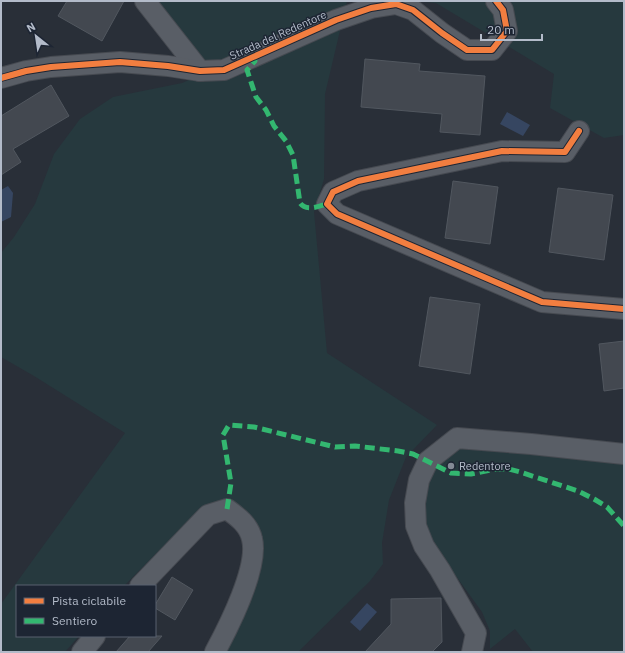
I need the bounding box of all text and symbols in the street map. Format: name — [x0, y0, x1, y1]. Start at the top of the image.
street label: Strada del Redentore — [227, 7, 329, 63]
north arrow — [16, 16, 56, 56]
scale bar — [481, 16, 542, 42]
text: N — [24, 19, 38, 35]
text: 20 m — [487, 22, 515, 37]
place label: Redentore — [459, 459, 511, 473]
marker: Redentore — [446, 461, 456, 471]
legend — [16, 585, 156, 637]
text: Pista ciclabile — [52, 593, 126, 608]
text: Sentiero — [52, 613, 98, 628]

